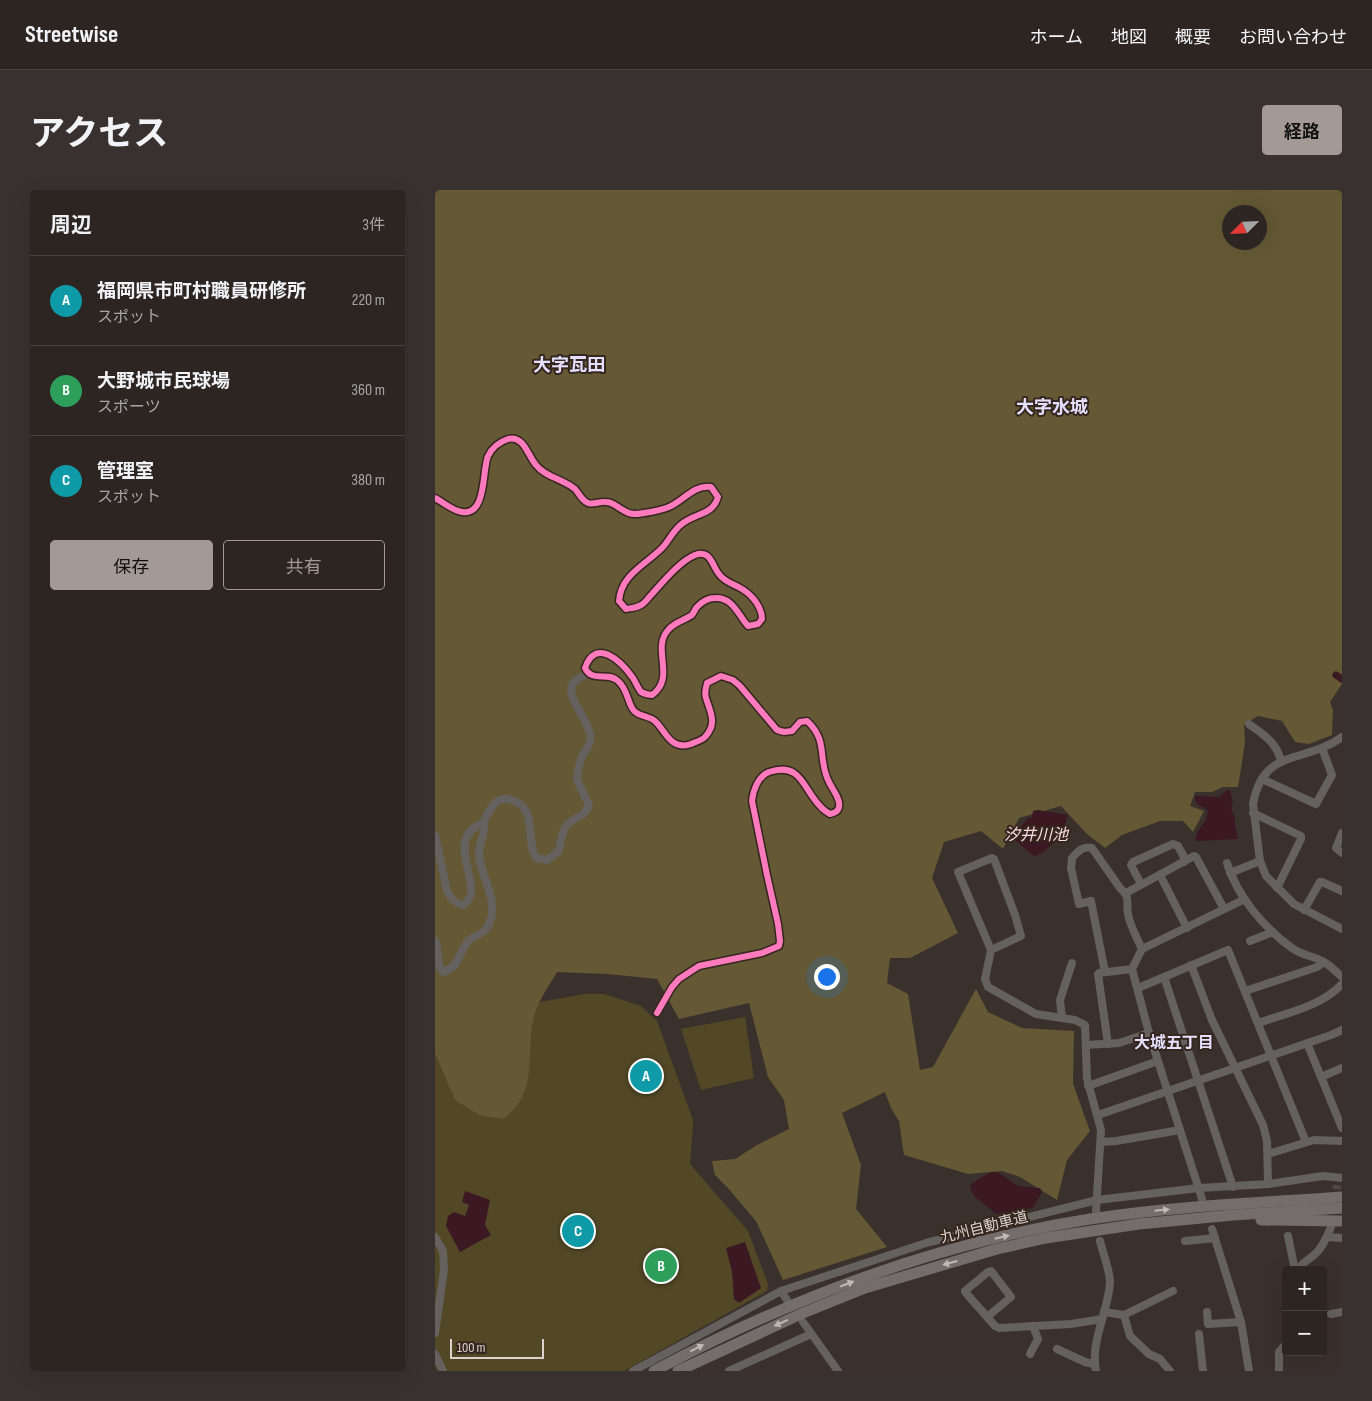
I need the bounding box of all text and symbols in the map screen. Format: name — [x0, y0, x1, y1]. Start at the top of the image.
text: Streetwise — [25, 20, 118, 49]
text: ホーム — [1030, 27, 1083, 48]
text: 地図 — [1111, 27, 1147, 48]
text: 概要 — [1175, 27, 1211, 48]
text: お問い合わせ — [1239, 27, 1347, 48]
button: 経路 — [1262, 105, 1342, 155]
text: アクセス — [30, 113, 168, 156]
north arrow — [1222, 205, 1267, 250]
text: 周辺 — [50, 213, 92, 238]
text: 3件 — [362, 216, 385, 235]
text: 福岡県市町村職員研修所 — [97, 280, 306, 303]
text: A — [62, 291, 70, 310]
text: 220 m — [352, 291, 385, 310]
text: スポット — [97, 308, 161, 327]
district label: 大字瓦田 — [533, 355, 605, 376]
text: 大野城市民球場 — [97, 370, 230, 393]
text: B — [62, 381, 70, 400]
text: 360 m — [351, 381, 385, 400]
district label: 大字水城 — [1016, 397, 1088, 418]
text: スポーツ — [97, 398, 161, 417]
text: 管理室 — [97, 460, 154, 483]
text: C — [62, 471, 70, 490]
text: 380 m — [351, 471, 385, 490]
text: スポット — [97, 488, 161, 507]
button: 保存 — [50, 540, 213, 590]
button: 共有 — [223, 540, 385, 590]
water label: 汐井川池 — [1004, 826, 1070, 845]
your location — [814, 964, 840, 990]
district label: 大城五丁目 — [1134, 1033, 1214, 1053]
pin: A — [630, 1057, 662, 1095]
one-way arrow — [1154, 1206, 1170, 1214]
street label: 九州自動車道 — [938, 1207, 1030, 1248]
pin: C — [562, 1212, 594, 1250]
one-way arrow — [994, 1233, 1009, 1241]
pin: B — [645, 1247, 677, 1285]
one-way arrow — [943, 1259, 958, 1267]
map controls — [1282, 1266, 1327, 1356]
button: + — [1282, 1266, 1327, 1311]
one-way arrow — [839, 1280, 854, 1287]
button: − — [1282, 1311, 1327, 1356]
one-way arrow — [774, 1319, 788, 1327]
scale bar — [450, 1336, 544, 1359]
text: 100 m — [457, 1339, 486, 1356]
one-way arrow — [690, 1344, 704, 1352]

